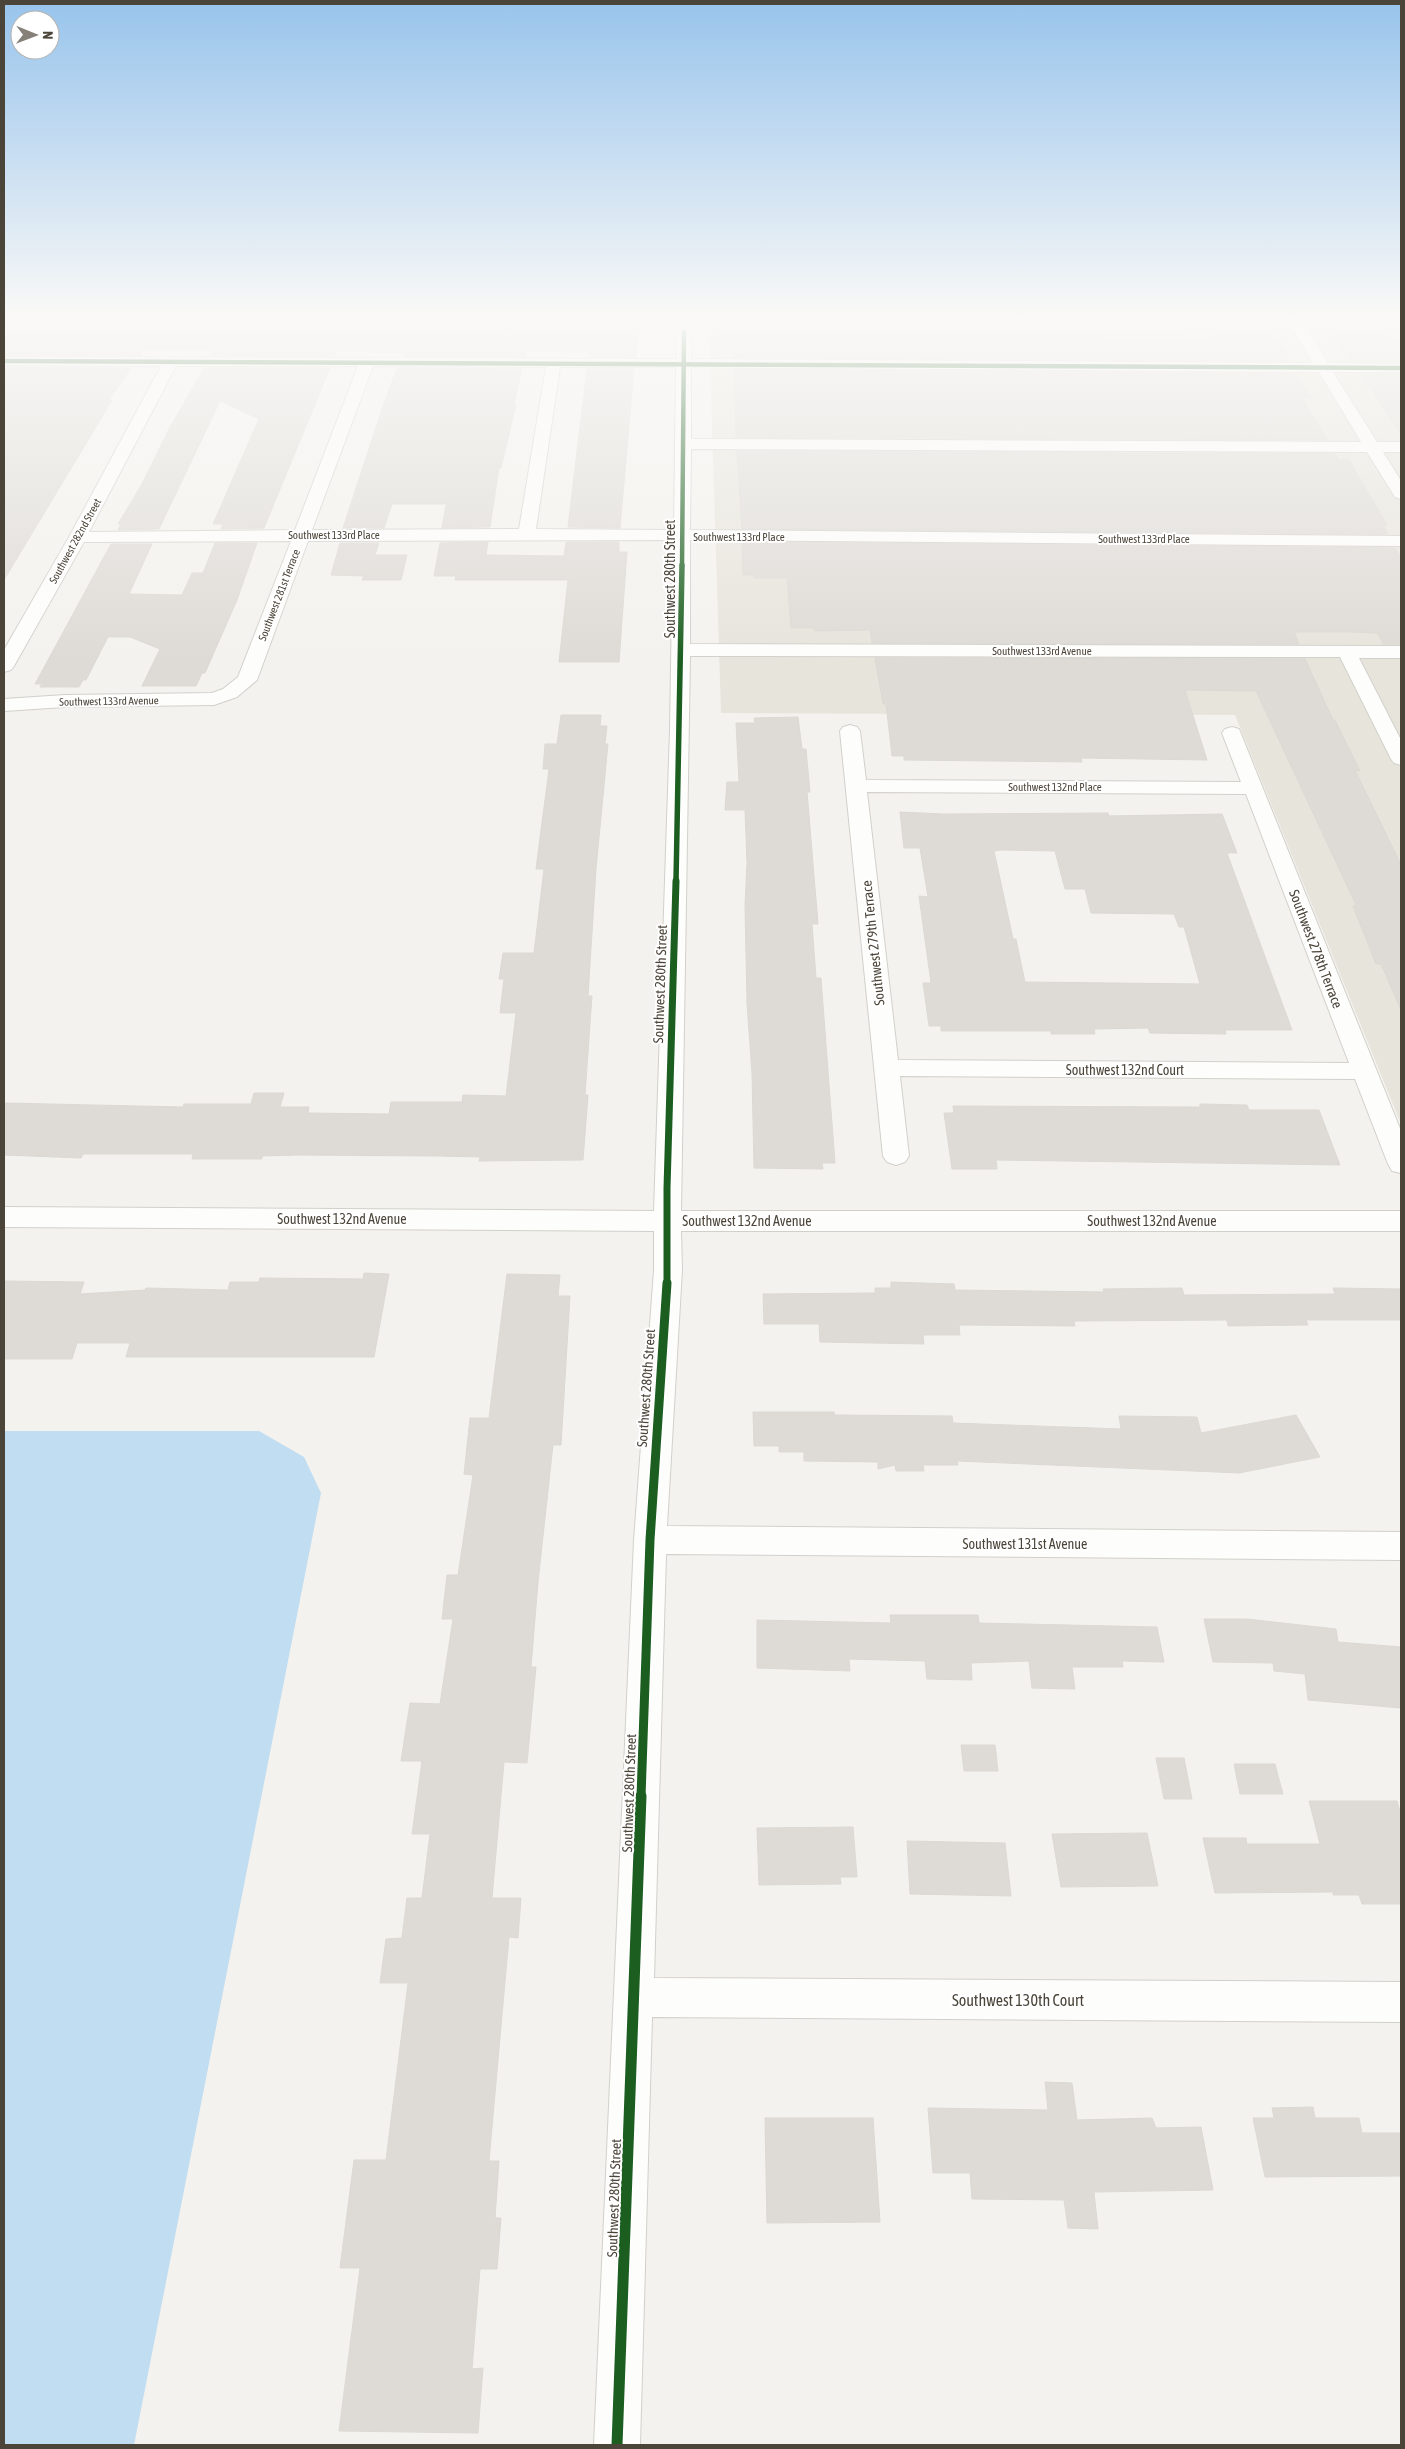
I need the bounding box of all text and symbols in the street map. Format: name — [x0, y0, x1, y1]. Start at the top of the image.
north arrow — [10, 10, 60, 60]
text: N — [40, 31, 56, 39]
street label: Southwest 282nd Street — [47, 496, 103, 586]
street label: Southwest 280th Street — [662, 520, 678, 638]
street label: Southwest 133rd Place — [288, 529, 380, 541]
street label: Southwest 133rd Place — [693, 531, 785, 543]
street label: Southwest 133rd Place — [1098, 533, 1190, 545]
street label: Southwest 281st Terrace — [256, 547, 302, 643]
street label: Southwest 133rd Avenue — [992, 645, 1092, 657]
street label: Southwest 133rd Avenue — [59, 694, 159, 708]
street label: Southwest 132nd Place — [1008, 781, 1102, 793]
street label: Southwest 279th Terrace — [858, 880, 888, 1006]
street label: Southwest 278th Terrace — [1286, 887, 1346, 1011]
street label: Southwest 280th Street — [650, 924, 670, 1044]
street label: Southwest 132nd Court — [1066, 1062, 1184, 1078]
street label: Southwest 132nd Avenue — [277, 1211, 407, 1227]
street label: Southwest 132nd Avenue — [682, 1213, 812, 1229]
street label: Southwest 132nd Avenue — [1087, 1213, 1217, 1229]
street label: Southwest 280th Street — [634, 1328, 658, 1448]
street label: Southwest 131st Avenue — [963, 1536, 1087, 1552]
street label: Southwest 280th Street — [619, 1733, 639, 1853]
street label: Southwest 130th Court — [952, 1991, 1084, 2009]
street label: Southwest 280th Street — [604, 2138, 624, 2258]

